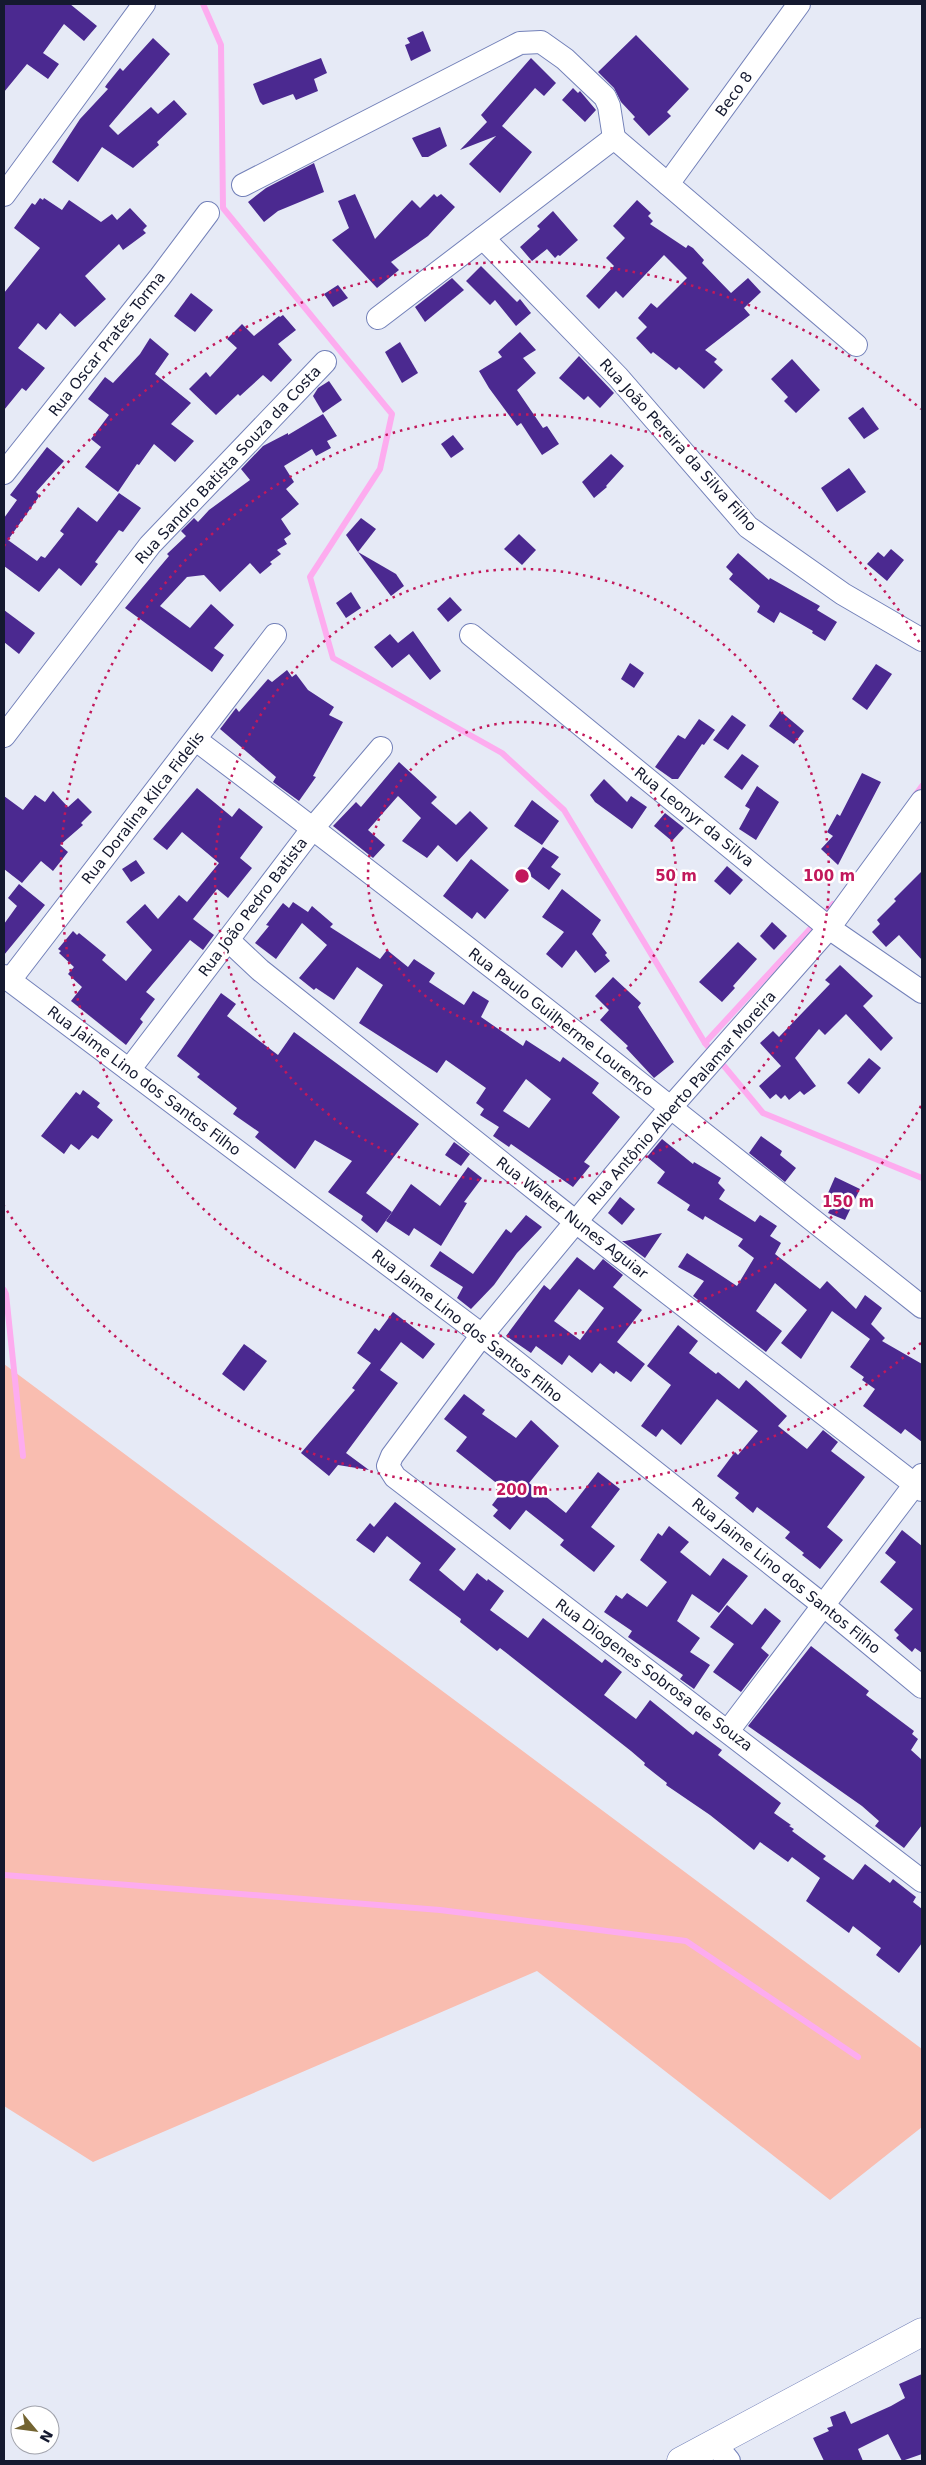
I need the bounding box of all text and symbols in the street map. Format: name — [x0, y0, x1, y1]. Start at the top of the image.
street label: Beco 8 — [712, 68, 756, 120]
street label: Rua Oscar Prates Torma — [45, 268, 169, 420]
street label: Rua João Pereira da Silva Filho — [596, 355, 760, 535]
street label: Rua Sandro Batista Souza da Costa — [131, 362, 325, 568]
street label: Rua Doralina Kilca Fidelis — [78, 728, 208, 888]
street label: Rua Leonyr da Silva — [631, 763, 757, 871]
street label: Rua João Pedro Batista — [195, 834, 311, 980]
centre of rings — [513, 867, 531, 885]
text: 50 m — [655, 867, 697, 885]
text: 100 m — [803, 867, 855, 885]
street label: Rua Paulo Guilherme Lourenço — [465, 944, 657, 1100]
street label: Rua Antônio Alberto Palamar Moreira — [584, 987, 780, 1209]
street label: Rua Jaime Lino dos Santos Filho — [44, 1002, 244, 1160]
street label: Rua Walter Nunes Aguiar — [493, 1153, 652, 1283]
text: 150 m — [822, 1193, 874, 1211]
street label: Rua Jaime Lino dos Santos Filho — [368, 1246, 566, 1406]
text: 200 m — [496, 1481, 548, 1499]
street label: Rua Jaime Lino dos Santos Filho — [688, 1494, 884, 1658]
street label: Rua Diogenes Sobrosa de Souza — [552, 1595, 756, 1755]
north arrow — [10, 2405, 60, 2455]
text: N — [37, 2427, 56, 2445]

